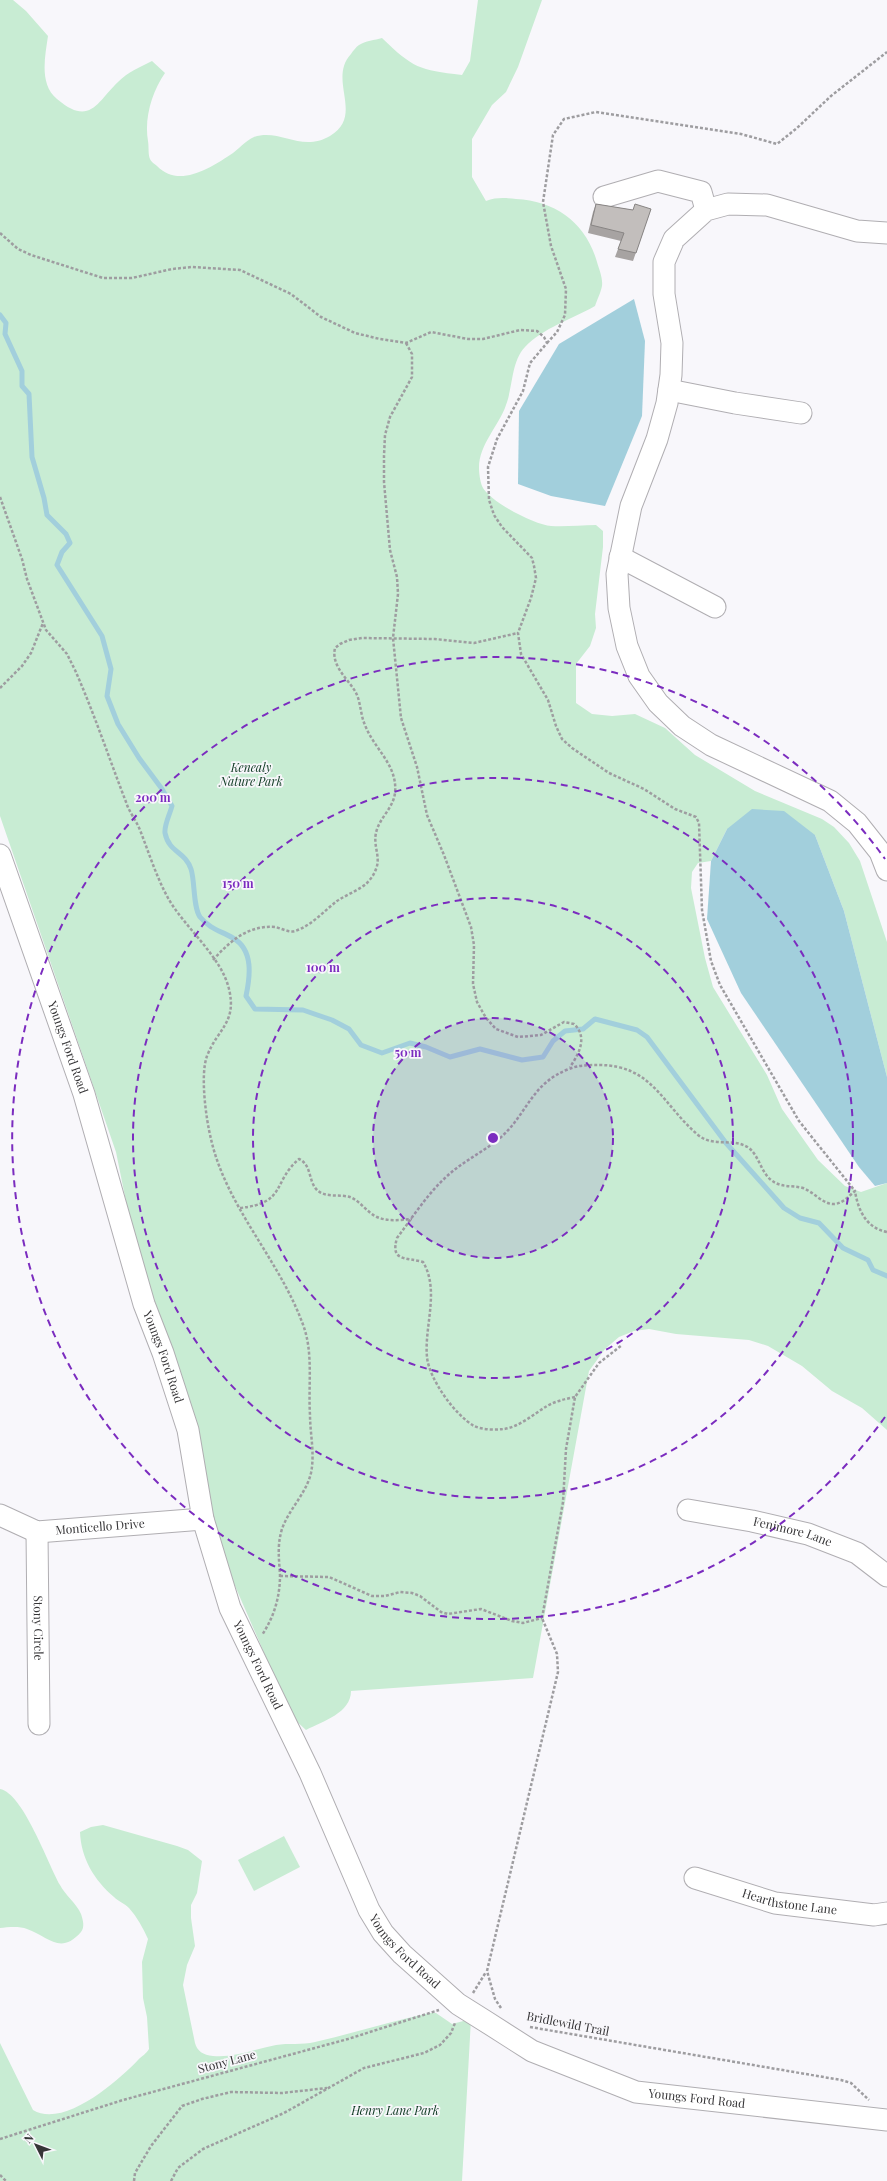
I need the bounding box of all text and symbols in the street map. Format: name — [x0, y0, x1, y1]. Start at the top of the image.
park label: Kenealy Nature Park — [218, 759, 283, 789]
text: 200 m — [135, 789, 171, 805]
text: 150 m — [222, 875, 254, 891]
text: 100 m — [306, 959, 340, 975]
street label: Youngs Ford Road — [45, 998, 92, 1096]
text: 50 m — [395, 1044, 422, 1060]
centre of rings — [486, 1131, 500, 1145]
street label: Youngs Ford Road — [140, 1307, 188, 1405]
street label: Fenimore Lane — [752, 1513, 835, 1550]
street label: Monticello Drive — [55, 1515, 145, 1538]
street label: Stony Circle — [31, 1595, 47, 1661]
street label: Youngs Ford Road — [230, 1617, 287, 1712]
street label: Hearthstone Lane — [740, 1884, 838, 1917]
street label: Youngs Ford Road — [366, 1910, 444, 1991]
street label: Bridlewild Trail — [525, 2007, 612, 2039]
street label: Stony Lane — [196, 2046, 257, 2076]
street label: Youngs Ford Road — [647, 2084, 746, 2111]
park label: Henry Lane Park — [350, 2102, 439, 2118]
north arrow — [16, 2125, 56, 2165]
text: N — [20, 2130, 36, 2146]

